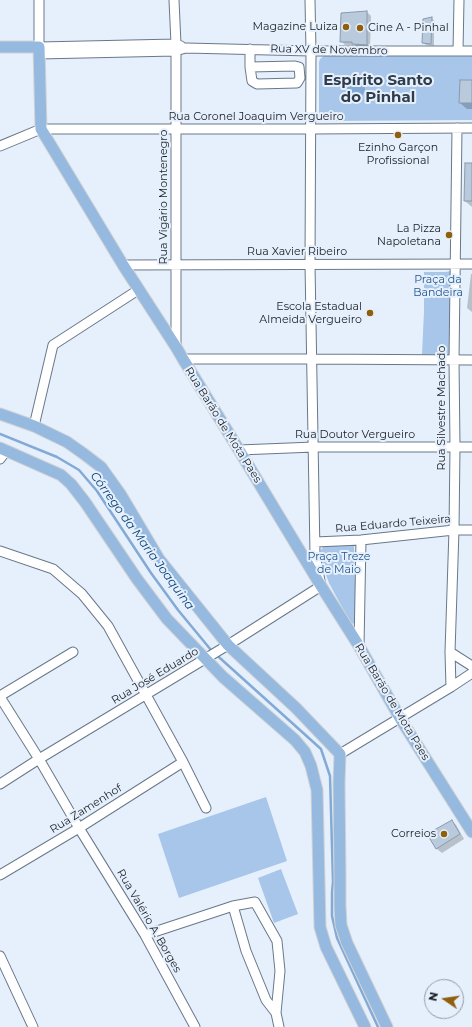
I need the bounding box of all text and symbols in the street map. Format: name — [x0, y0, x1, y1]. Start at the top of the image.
place label: Magazine Luiza — [253, 20, 338, 34]
place label: Cine A - Pinhal — [368, 21, 449, 35]
marker: Magazine Luiza — [341, 22, 351, 32]
marker: Cine A - Pinhal — [355, 23, 365, 33]
street label: Rua XV de Novembro — [270, 42, 388, 58]
district label: Espírito Santo do Pinhal — [323, 72, 433, 107]
street label: Rua Coronel Joaquim Vergueiro — [168, 110, 344, 124]
street label: Rua Vigário Montenegro — [157, 130, 171, 264]
marker: Ezinho Garçon Profissional — [393, 130, 403, 140]
place label: Ezinho Garçon Profissional — [358, 141, 438, 167]
place label: La Pizza Napoletana — [377, 222, 441, 248]
marker: La Pizza Napoletana — [444, 230, 454, 240]
street label: Rua Xavier Ribeiro — [247, 245, 347, 259]
park label: Praça da Bandeira — [413, 273, 463, 299]
place label: Escola Estadual Almeida Vergueiro — [259, 300, 362, 326]
marker: Escola Estadual Almeida Vergueiro — [365, 308, 375, 318]
street label: Rua Silvestre Machado — [435, 346, 449, 470]
street label: Rua Barão de Mota Paes — [182, 365, 264, 485]
street label: Rua Doutor Vergueiro — [295, 428, 415, 442]
water label: Córrego da Maria Joaquina — [87, 469, 197, 613]
street label: Rua Eduardo Teixeira — [335, 512, 451, 536]
park label: Praça Treze de Maio — [308, 550, 370, 576]
street label: Rua Barão de Mota Paes — [352, 641, 432, 763]
street label: Rua José Eduardo — [109, 645, 201, 707]
street label: Rua Zamenhof — [48, 782, 124, 836]
place label: Correios — [391, 827, 436, 841]
marker: Correios — [439, 829, 449, 839]
street label: Rua Valério A. Borges — [114, 867, 184, 975]
north arrow — [424, 979, 464, 1019]
text: N — [425, 991, 441, 1002]

